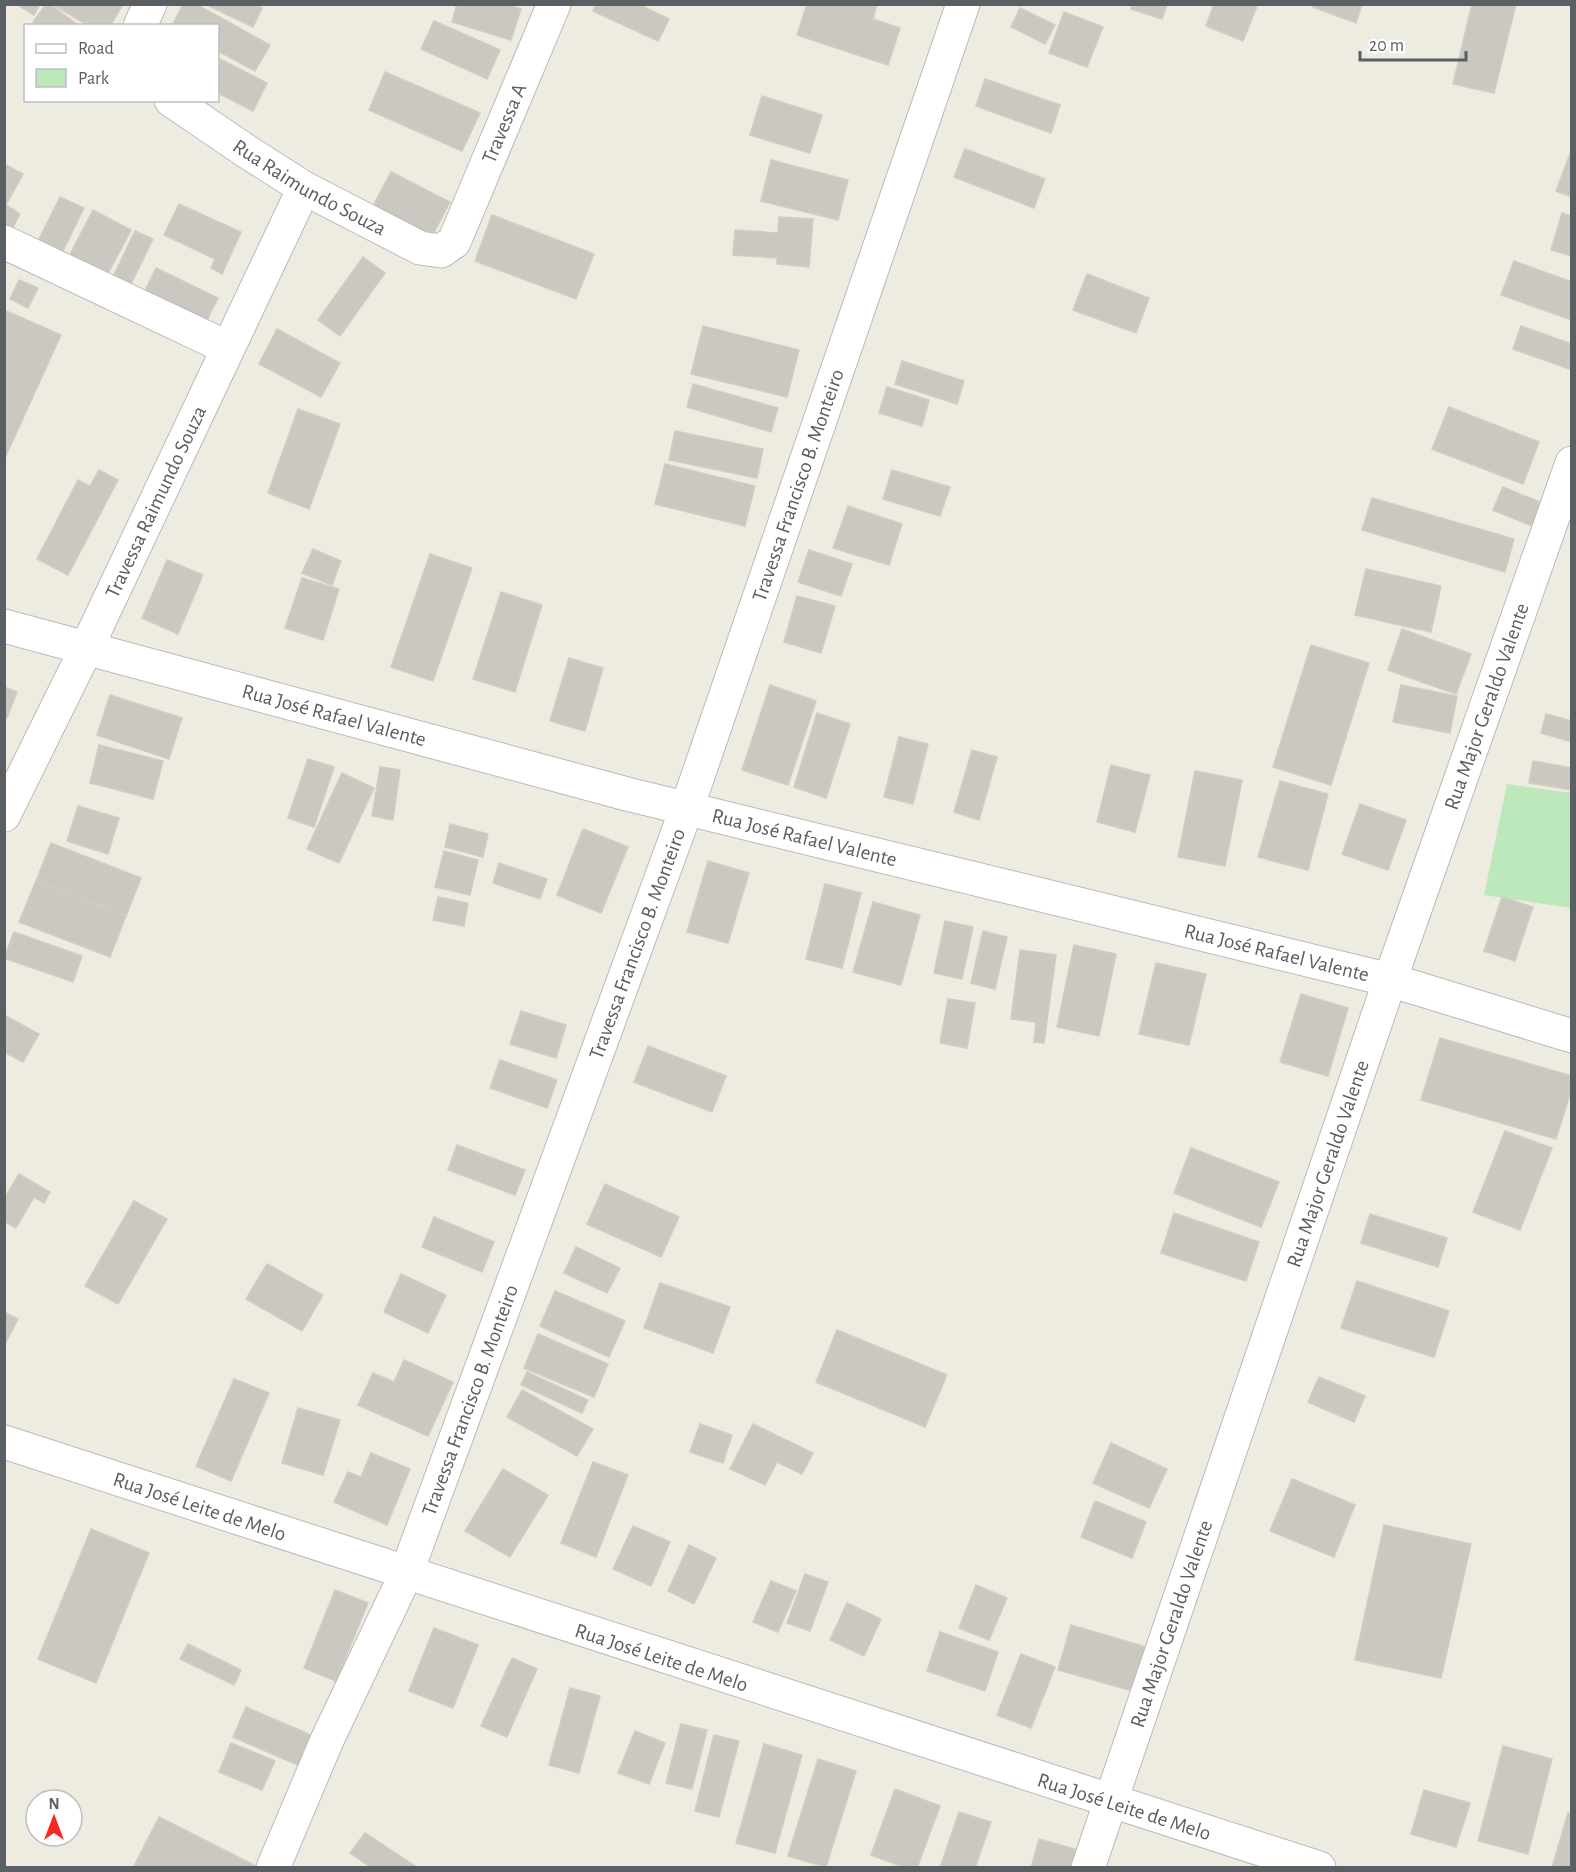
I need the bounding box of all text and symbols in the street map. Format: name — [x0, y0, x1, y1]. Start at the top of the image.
legend — [24, 24, 219, 102]
scale bar — [1360, 24, 1466, 62]
text: 20 m — [1369, 37, 1404, 55]
text: Road — [78, 40, 114, 58]
text: Park — [78, 70, 110, 88]
street label: Travessa A — [478, 81, 530, 166]
street label: Rua Raimundo Souza — [229, 135, 390, 240]
street label: Travessa Francisco B. Monteiro — [749, 366, 848, 604]
street label: Travessa Raimundo Souza — [102, 402, 211, 601]
street label: Rua Major Geraldo Valente — [1441, 601, 1533, 813]
street label: Rua José Rafael Valente — [240, 681, 428, 750]
street label: Rua José Rafael Valente — [710, 805, 899, 870]
street label: Travessa Francisco B. Monteiro — [586, 826, 689, 1062]
street label: Rua José Rafael Valente — [1182, 920, 1371, 986]
street label: Rua Major Geraldo Valente — [1283, 1057, 1373, 1270]
street label: Travessa Francisco B. Monteiro — [418, 1282, 522, 1518]
street label: Rua José Leite de Melo — [110, 1469, 289, 1545]
street label: Rua Major Geraldo Valente — [1127, 1518, 1216, 1730]
street label: Rua José Leite de Melo — [572, 1620, 751, 1696]
street label: Rua José Leite de Melo — [1035, 1769, 1213, 1844]
north arrow — [24, 1788, 84, 1848]
text: N — [48, 1796, 60, 1812]

